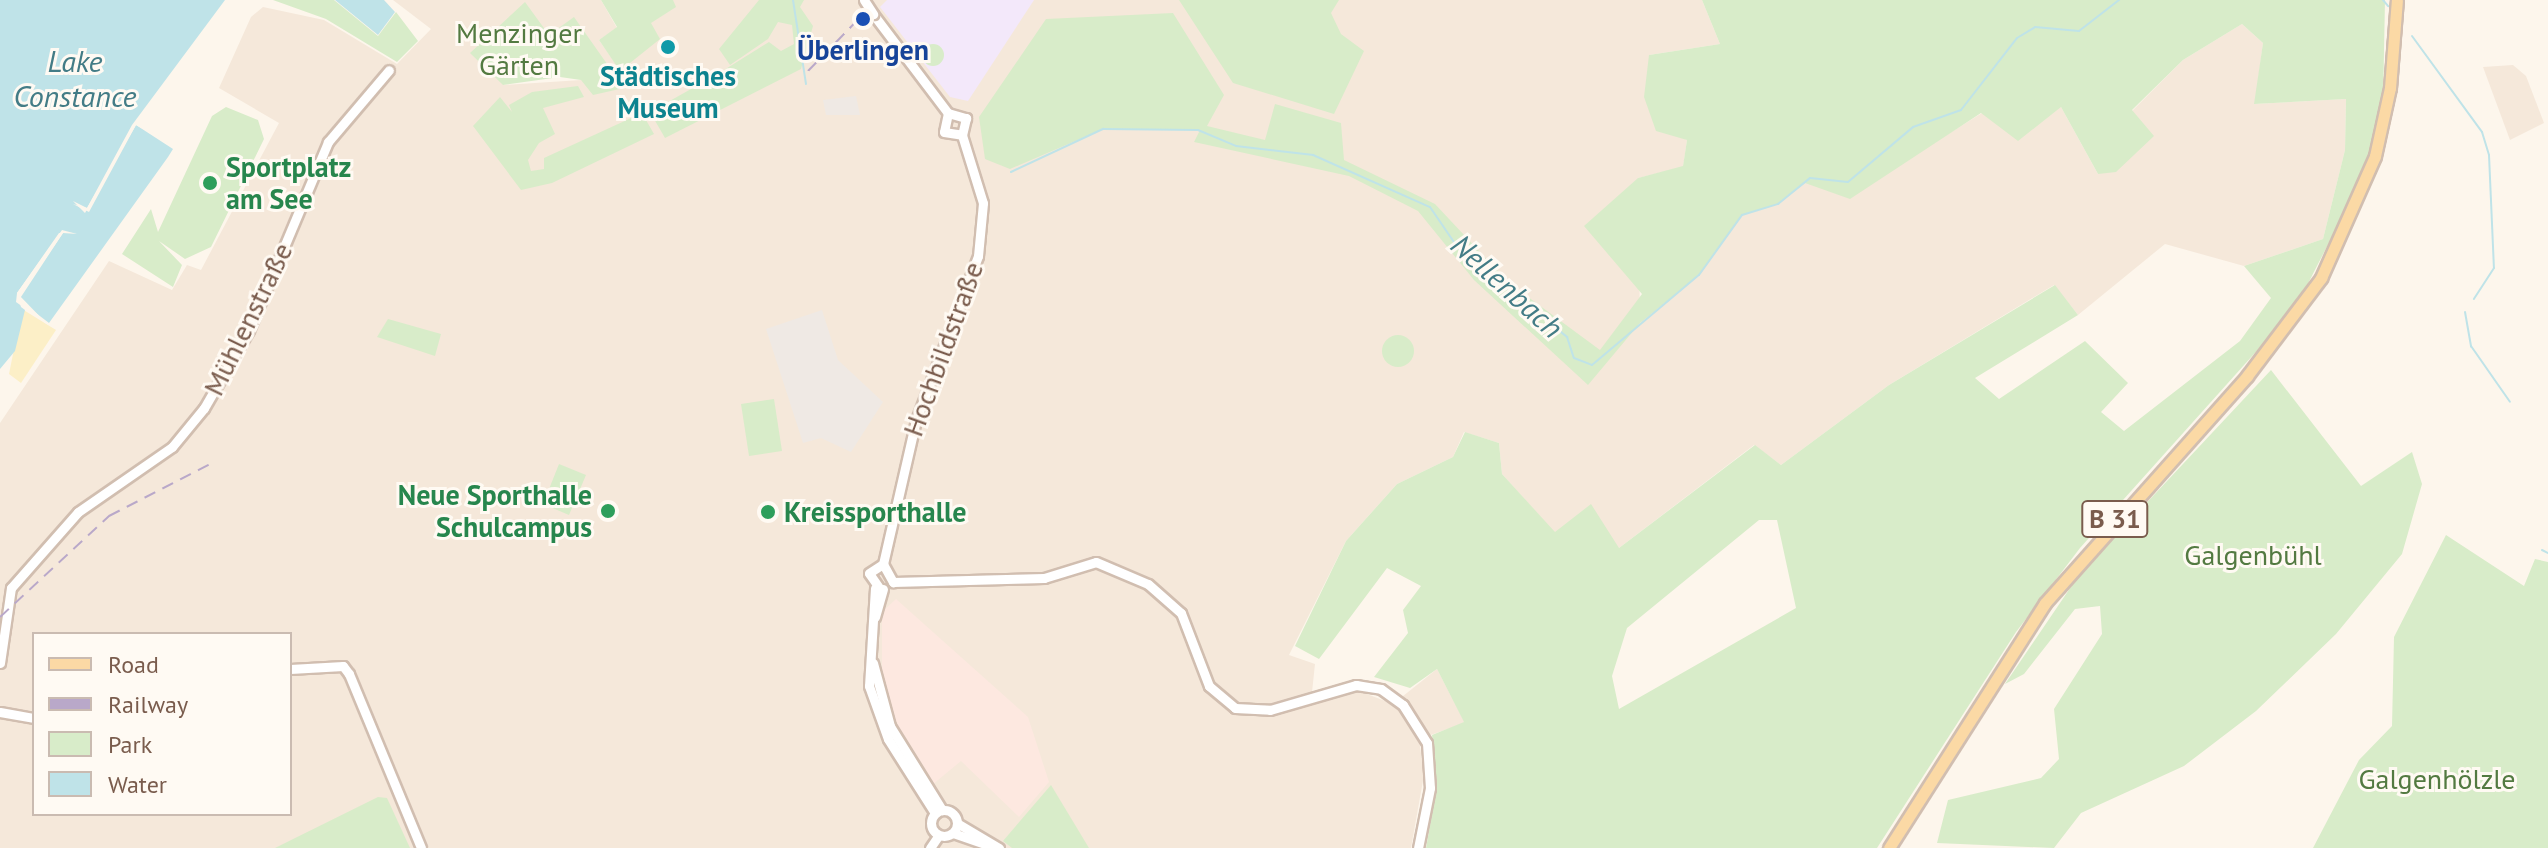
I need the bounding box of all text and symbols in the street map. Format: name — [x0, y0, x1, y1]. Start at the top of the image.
marker: Überlingen — [852, 8, 874, 30]
park label: Menzinger Gärten — [456, 16, 582, 82]
place label: Überlingen — [797, 33, 929, 67]
marker: Städtisches Museum — [659, 38, 677, 56]
water label: Lake Constance — [14, 43, 136, 114]
place label: Städtisches Museum — [600, 59, 736, 125]
place label: Sportplatz am See — [226, 150, 351, 216]
marker: Sportplatz am See — [201, 174, 219, 192]
water label: Nellenbach — [1444, 227, 1570, 345]
street label: Mühlenstraße — [197, 237, 299, 401]
street label: Hochbildstraße — [896, 257, 990, 441]
place label: Neue Sporthalle Schulcampus — [398, 478, 592, 544]
place label: Kreissporthalle — [784, 495, 966, 529]
road number: B 31 — [2081, 497, 2149, 541]
marker: Neue Sporthalle Schulcampus — [599, 502, 617, 520]
marker: Kreissporthalle — [759, 503, 777, 521]
park label: Galgenbühl — [2184, 538, 2322, 572]
legend — [32, 632, 292, 816]
text: Road — [108, 649, 159, 680]
text: Railway — [108, 689, 188, 720]
text: Park — [108, 729, 152, 760]
park label: Galgenhölzle — [2358, 762, 2516, 796]
text: Water — [108, 769, 167, 800]

